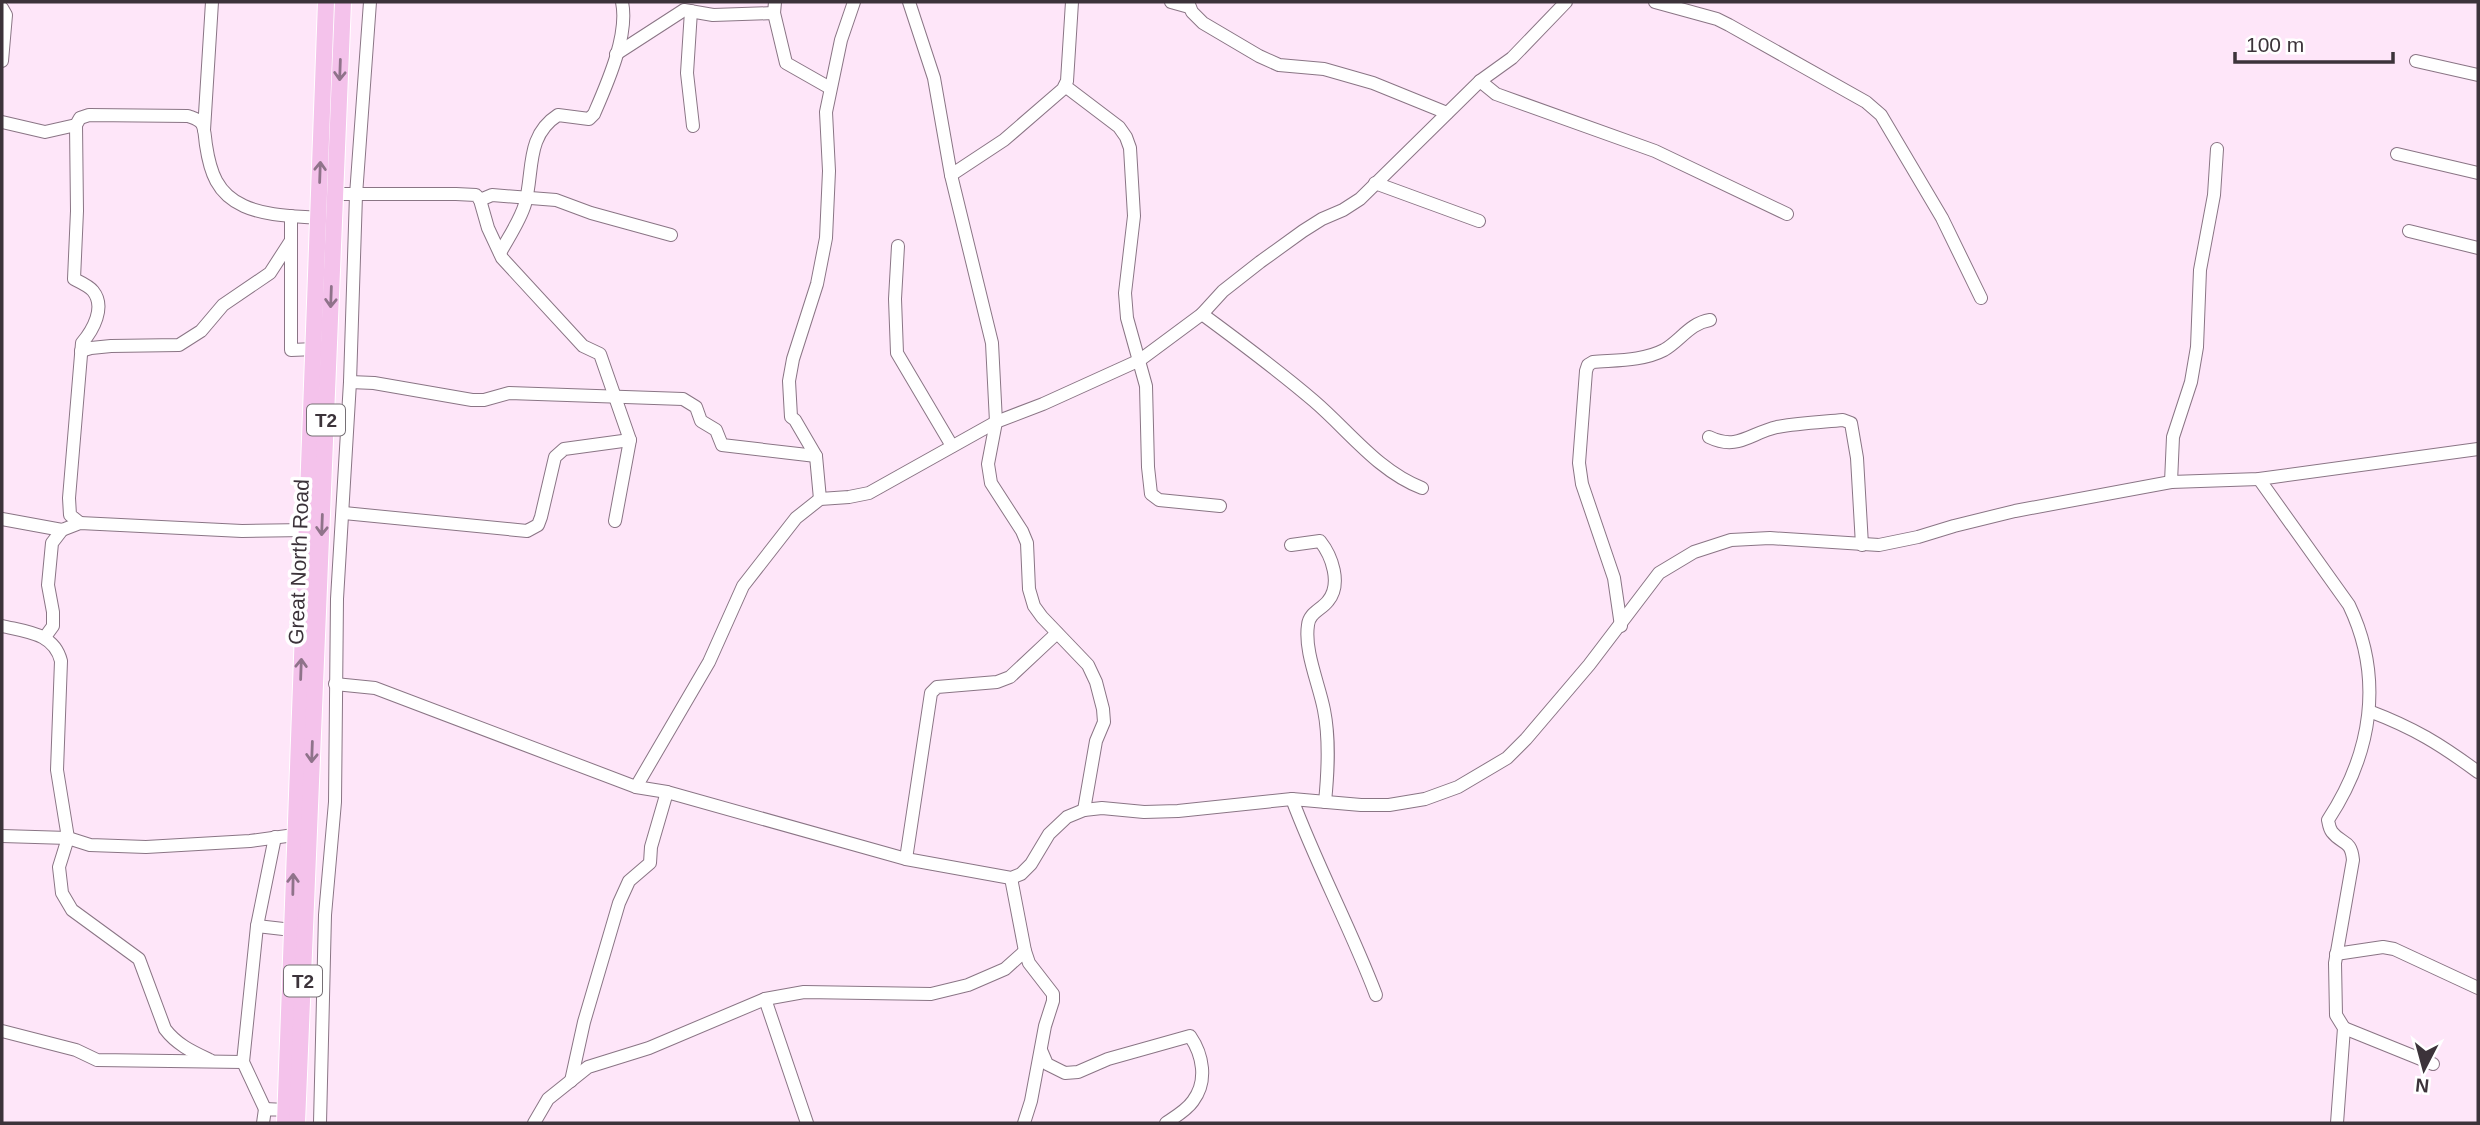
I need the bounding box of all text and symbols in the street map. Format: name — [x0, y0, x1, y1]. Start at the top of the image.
scale bar — [2235, 21, 2392, 65]
text: 100 m — [2246, 33, 2304, 56]
one-way arrow — [333, 58, 346, 81]
one-way arrow — [314, 161, 327, 184]
one-way arrow — [324, 285, 337, 308]
road number: T2 — [307, 404, 345, 436]
street label: Great North Road — [284, 479, 313, 645]
one-way arrow — [315, 513, 328, 536]
one-way arrow — [294, 657, 307, 680]
one-way arrow — [306, 740, 319, 763]
one-way arrow — [286, 872, 300, 895]
road number: T2 — [284, 965, 322, 996]
north arrow — [2389, 1034, 2459, 1104]
text: N — [2414, 1074, 2430, 1097]

